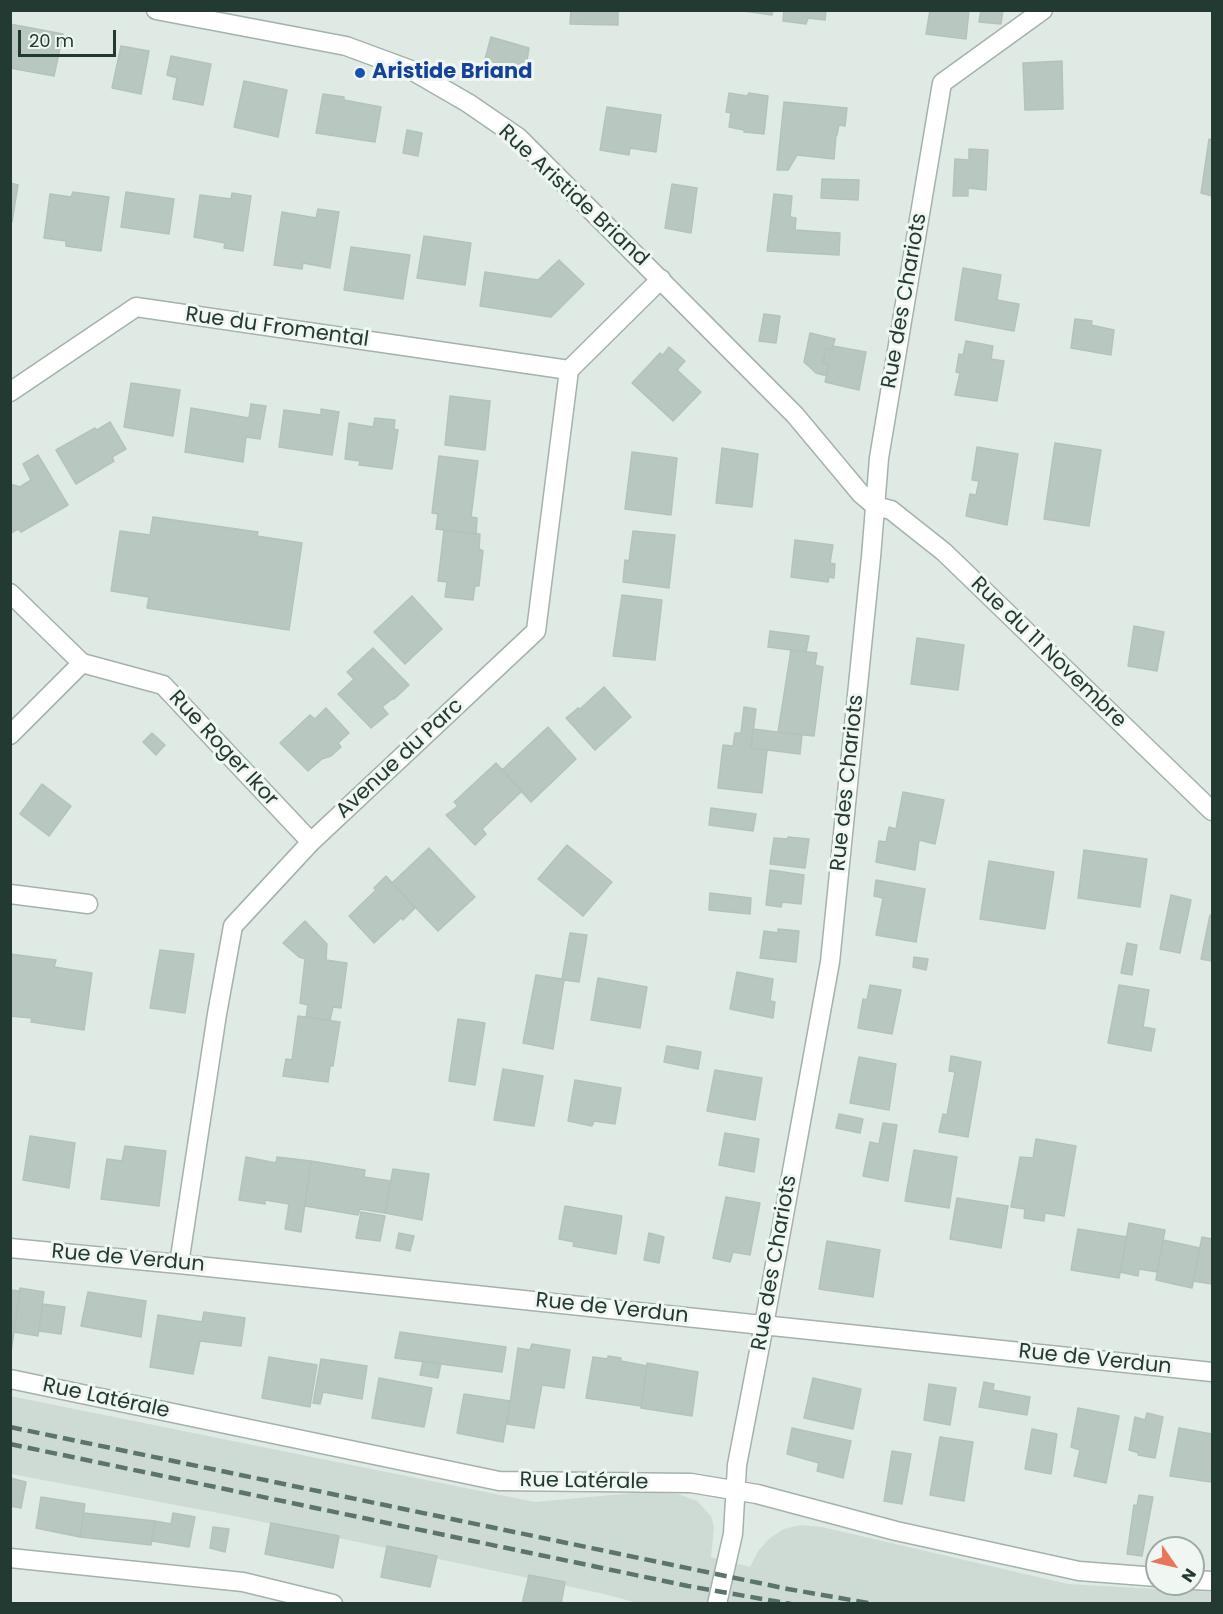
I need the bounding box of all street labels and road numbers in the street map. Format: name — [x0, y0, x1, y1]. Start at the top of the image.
street label: Rue Aristide Briand — [493, 120, 653, 272]
street label: Rue des Chariots — [877, 211, 933, 391]
street label: Rue du Fromental — [184, 303, 370, 353]
street label: Rue du 11 Novembre — [965, 572, 1131, 734]
street label: Rue Roger Ikor — [163, 686, 283, 812]
street label: Rue des Chariots — [826, 693, 870, 873]
street label: Avenue du Parc — [331, 694, 469, 824]
street label: Rue des Chariots — [747, 1173, 803, 1353]
street label: Rue de Verdun — [50, 1240, 206, 1278]
street label: Rue de Verdun — [534, 1288, 690, 1330]
street label: Rue de Verdun — [1017, 1339, 1173, 1381]
street label: Rue Latérale — [40, 1373, 172, 1425]
street label: Rue Latérale — [519, 1468, 649, 1496]

